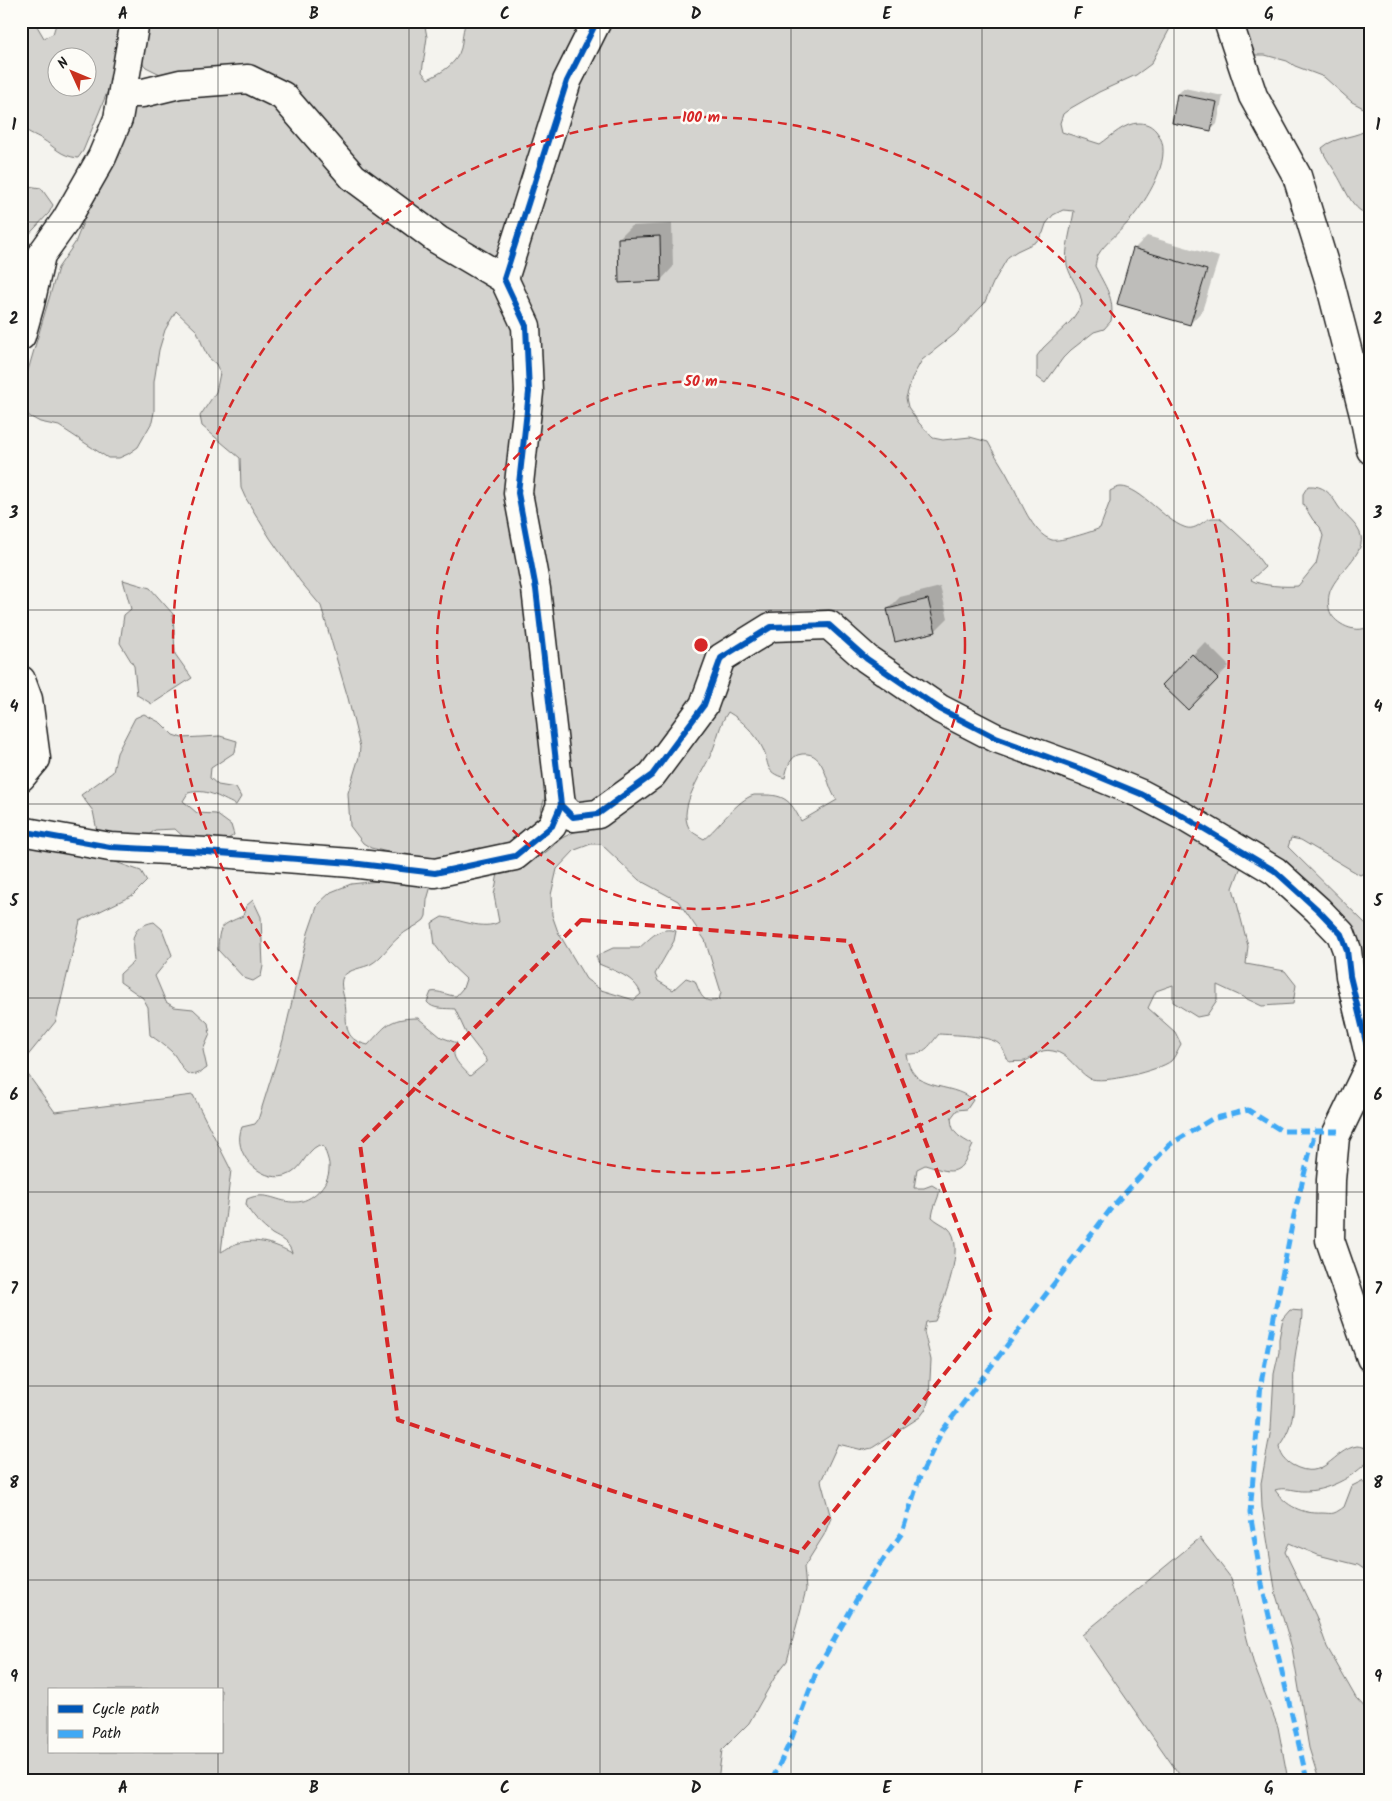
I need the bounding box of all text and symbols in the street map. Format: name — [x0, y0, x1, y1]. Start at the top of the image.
text: A — [118, 2, 128, 27]
text: B — [309, 2, 319, 27]
text: C — [500, 2, 510, 27]
text: D — [691, 2, 702, 27]
text: E — [883, 2, 893, 27]
text: F — [1074, 2, 1084, 27]
text: G — [1264, 2, 1274, 27]
north arrow — [48, 48, 98, 98]
text: N — [52, 53, 74, 74]
text: 100 m — [682, 106, 720, 130]
text: 1 — [12, 113, 17, 138]
text: 1 — [1376, 113, 1381, 138]
text: 2 — [9, 307, 19, 332]
text: 2 — [1373, 307, 1383, 332]
text: 50 m — [683, 370, 718, 394]
text: 3 — [9, 501, 19, 526]
text: 3 — [1373, 501, 1383, 526]
centre of rings — [692, 636, 710, 654]
text: 4 — [10, 695, 19, 720]
text: 4 — [1374, 695, 1383, 720]
text: 5 — [9, 889, 20, 914]
text: 5 — [1373, 889, 1384, 914]
text: 6 — [10, 1083, 19, 1108]
text: 6 — [1374, 1083, 1383, 1108]
text: 7 — [10, 1277, 18, 1302]
text: 7 — [1374, 1277, 1382, 1302]
text: 8 — [9, 1471, 19, 1496]
text: 8 — [1373, 1471, 1383, 1496]
text: 9 — [10, 1665, 18, 1690]
text: 9 — [1374, 1665, 1382, 1690]
legend — [48, 1688, 222, 1754]
text: Cycle path — [92, 1698, 159, 1722]
text: Path — [92, 1722, 121, 1746]
text: A — [118, 1776, 128, 1801]
text: B — [309, 1776, 319, 1801]
text: C — [500, 1776, 510, 1801]
text: D — [691, 1776, 702, 1801]
text: E — [883, 1776, 893, 1801]
text: F — [1074, 1776, 1084, 1801]
text: G — [1264, 1776, 1274, 1801]

